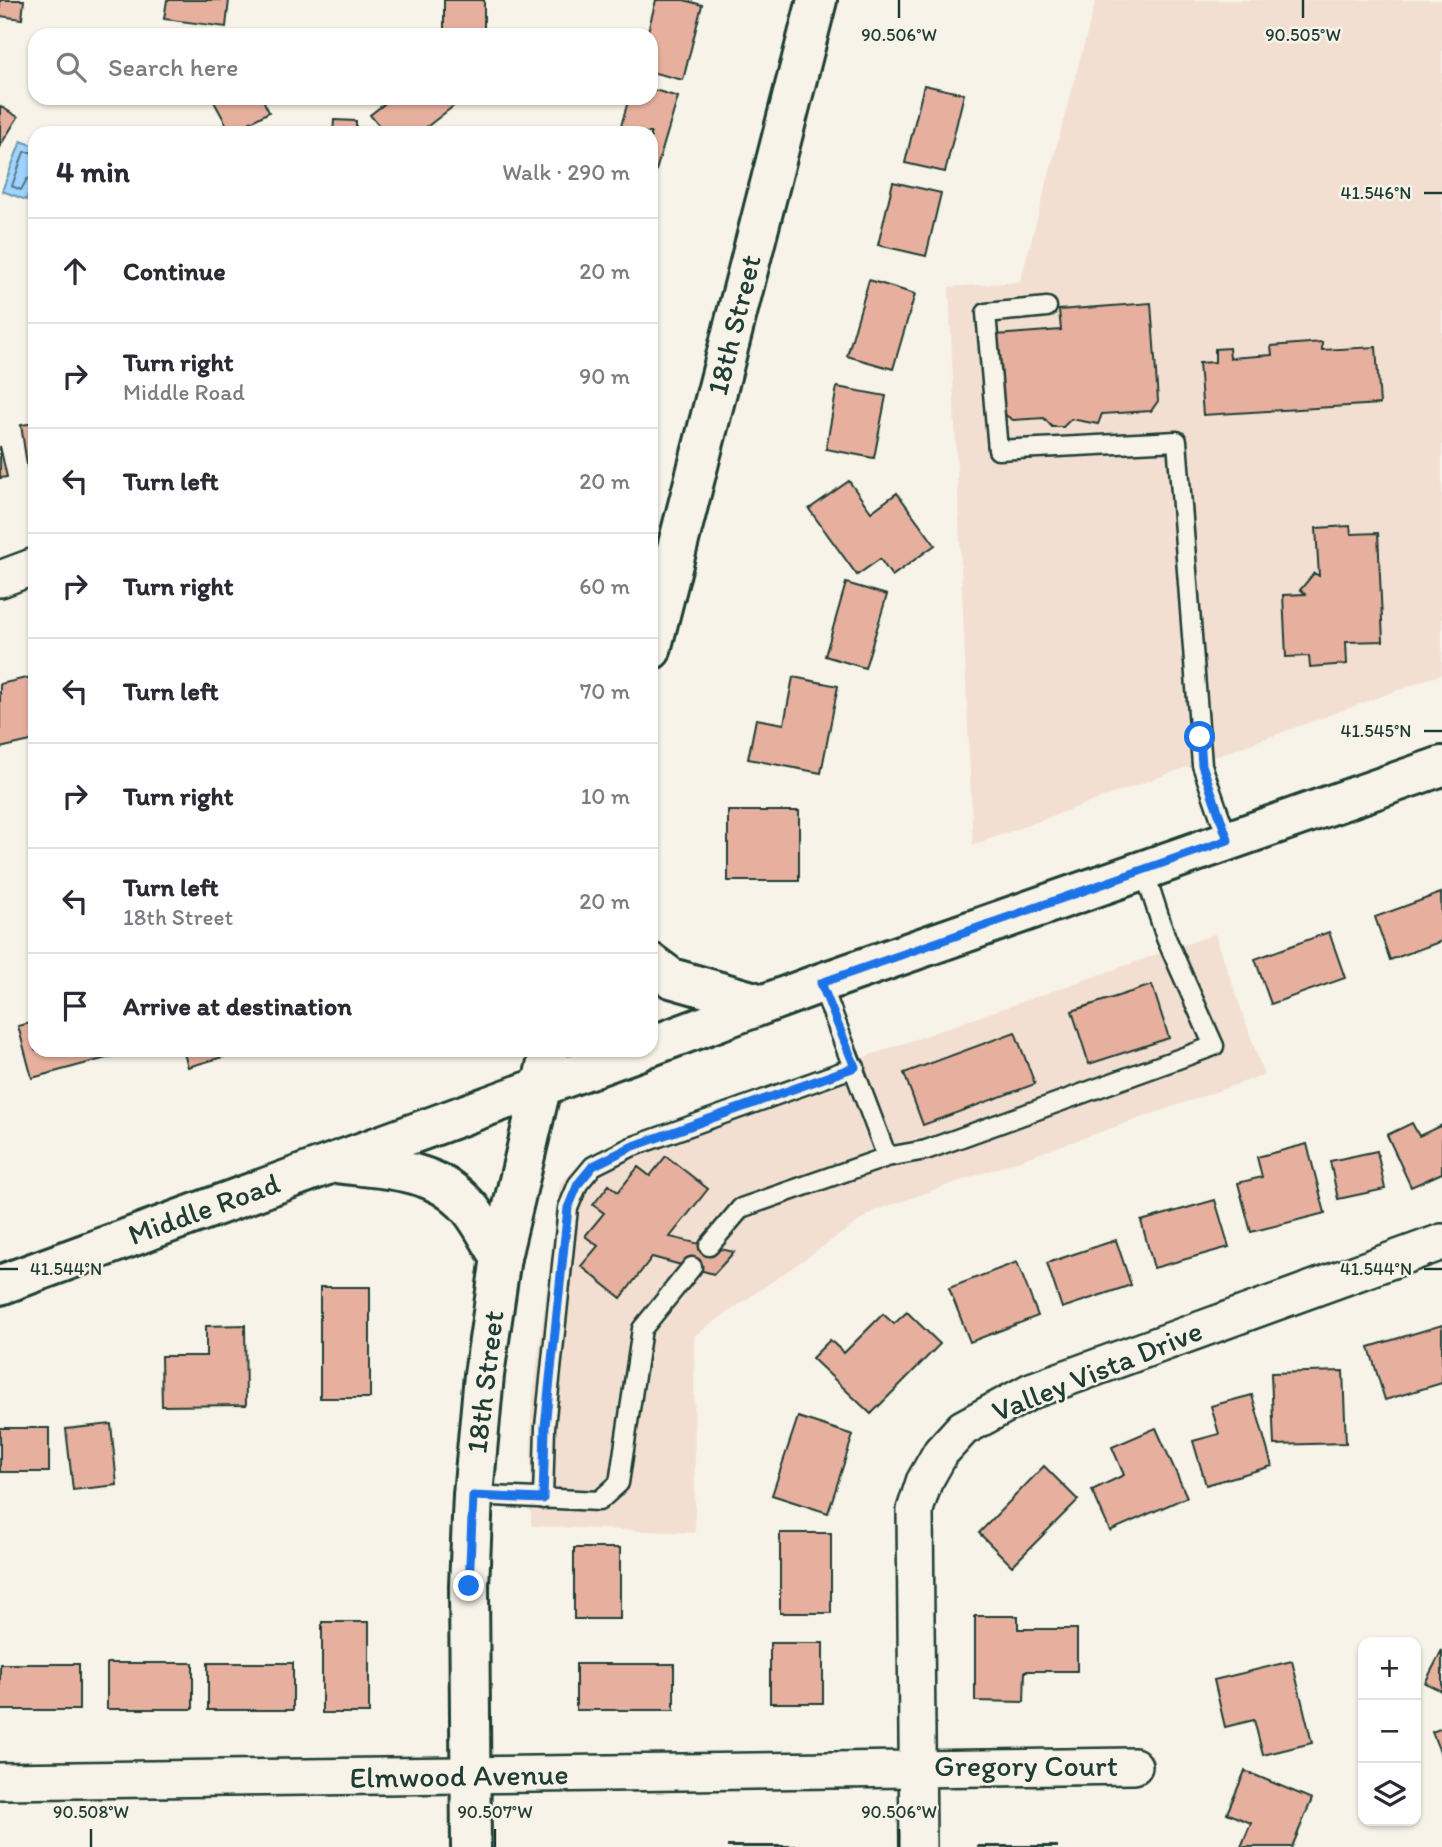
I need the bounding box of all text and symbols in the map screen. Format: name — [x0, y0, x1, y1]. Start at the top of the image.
text: 90.506°W — [861, 24, 937, 46]
text: 90.505°W — [1265, 24, 1341, 46]
search box — [28, 28, 658, 105]
icon: search — [52, 48, 90, 86]
text: Search here — [108, 51, 238, 83]
text: 4 min — [56, 153, 130, 190]
text: Walk · 290 m — [502, 158, 630, 186]
text: 41.546°N — [1341, 182, 1411, 204]
street label: 18th Street — [698, 251, 769, 399]
icon: ahead — [56, 252, 94, 290]
text: Continue — [123, 255, 226, 287]
text: 20 m — [579, 257, 630, 285]
text: Turn right — [123, 346, 234, 378]
icon: right — [56, 357, 94, 395]
text: 90 m — [579, 362, 630, 390]
text: Middle Road — [123, 378, 245, 406]
icon: left — [56, 462, 94, 500]
text: Turn left — [123, 465, 219, 497]
text: 20 m — [579, 467, 630, 495]
icon: right — [56, 567, 94, 605]
text: Turn right — [123, 570, 234, 602]
text: 60 m — [579, 572, 630, 600]
icon: left — [56, 672, 94, 710]
text: Turn left — [123, 675, 219, 707]
text: 70 m — [580, 677, 630, 705]
text: 41.545°N — [1341, 720, 1411, 742]
route start — [1184, 721, 1215, 752]
icon: right — [56, 777, 94, 815]
text: Turn right — [123, 780, 234, 812]
text: 10 m — [581, 782, 630, 810]
text: Turn left — [123, 871, 219, 903]
icon: left — [56, 882, 94, 920]
text: 20 m — [579, 887, 630, 915]
text: 18th Street — [123, 903, 233, 931]
icon: arrive — [56, 987, 94, 1025]
text: Arrive at destination — [123, 990, 352, 1022]
street label: Middle Road — [123, 1164, 285, 1253]
text: 41.544°N — [30, 1258, 102, 1280]
text: 41.544°N — [1340, 1258, 1412, 1280]
street label: 18th Street — [457, 1308, 512, 1455]
street label: Valley Vista Drive — [986, 1312, 1207, 1430]
route end — [453, 1570, 484, 1601]
map controls — [1358, 1637, 1421, 1826]
button: + — [1358, 1637, 1421, 1700]
button: − — [1358, 1700, 1421, 1763]
street label: Gregory Court — [934, 1747, 1118, 1784]
street label: Elmwood Avenue — [349, 1755, 569, 1796]
button: layers — [1358, 1763, 1421, 1826]
text: 90.508°W — [53, 1801, 129, 1823]
text: 90.507°W — [457, 1801, 533, 1823]
text: 90.506°W — [861, 1801, 937, 1823]

